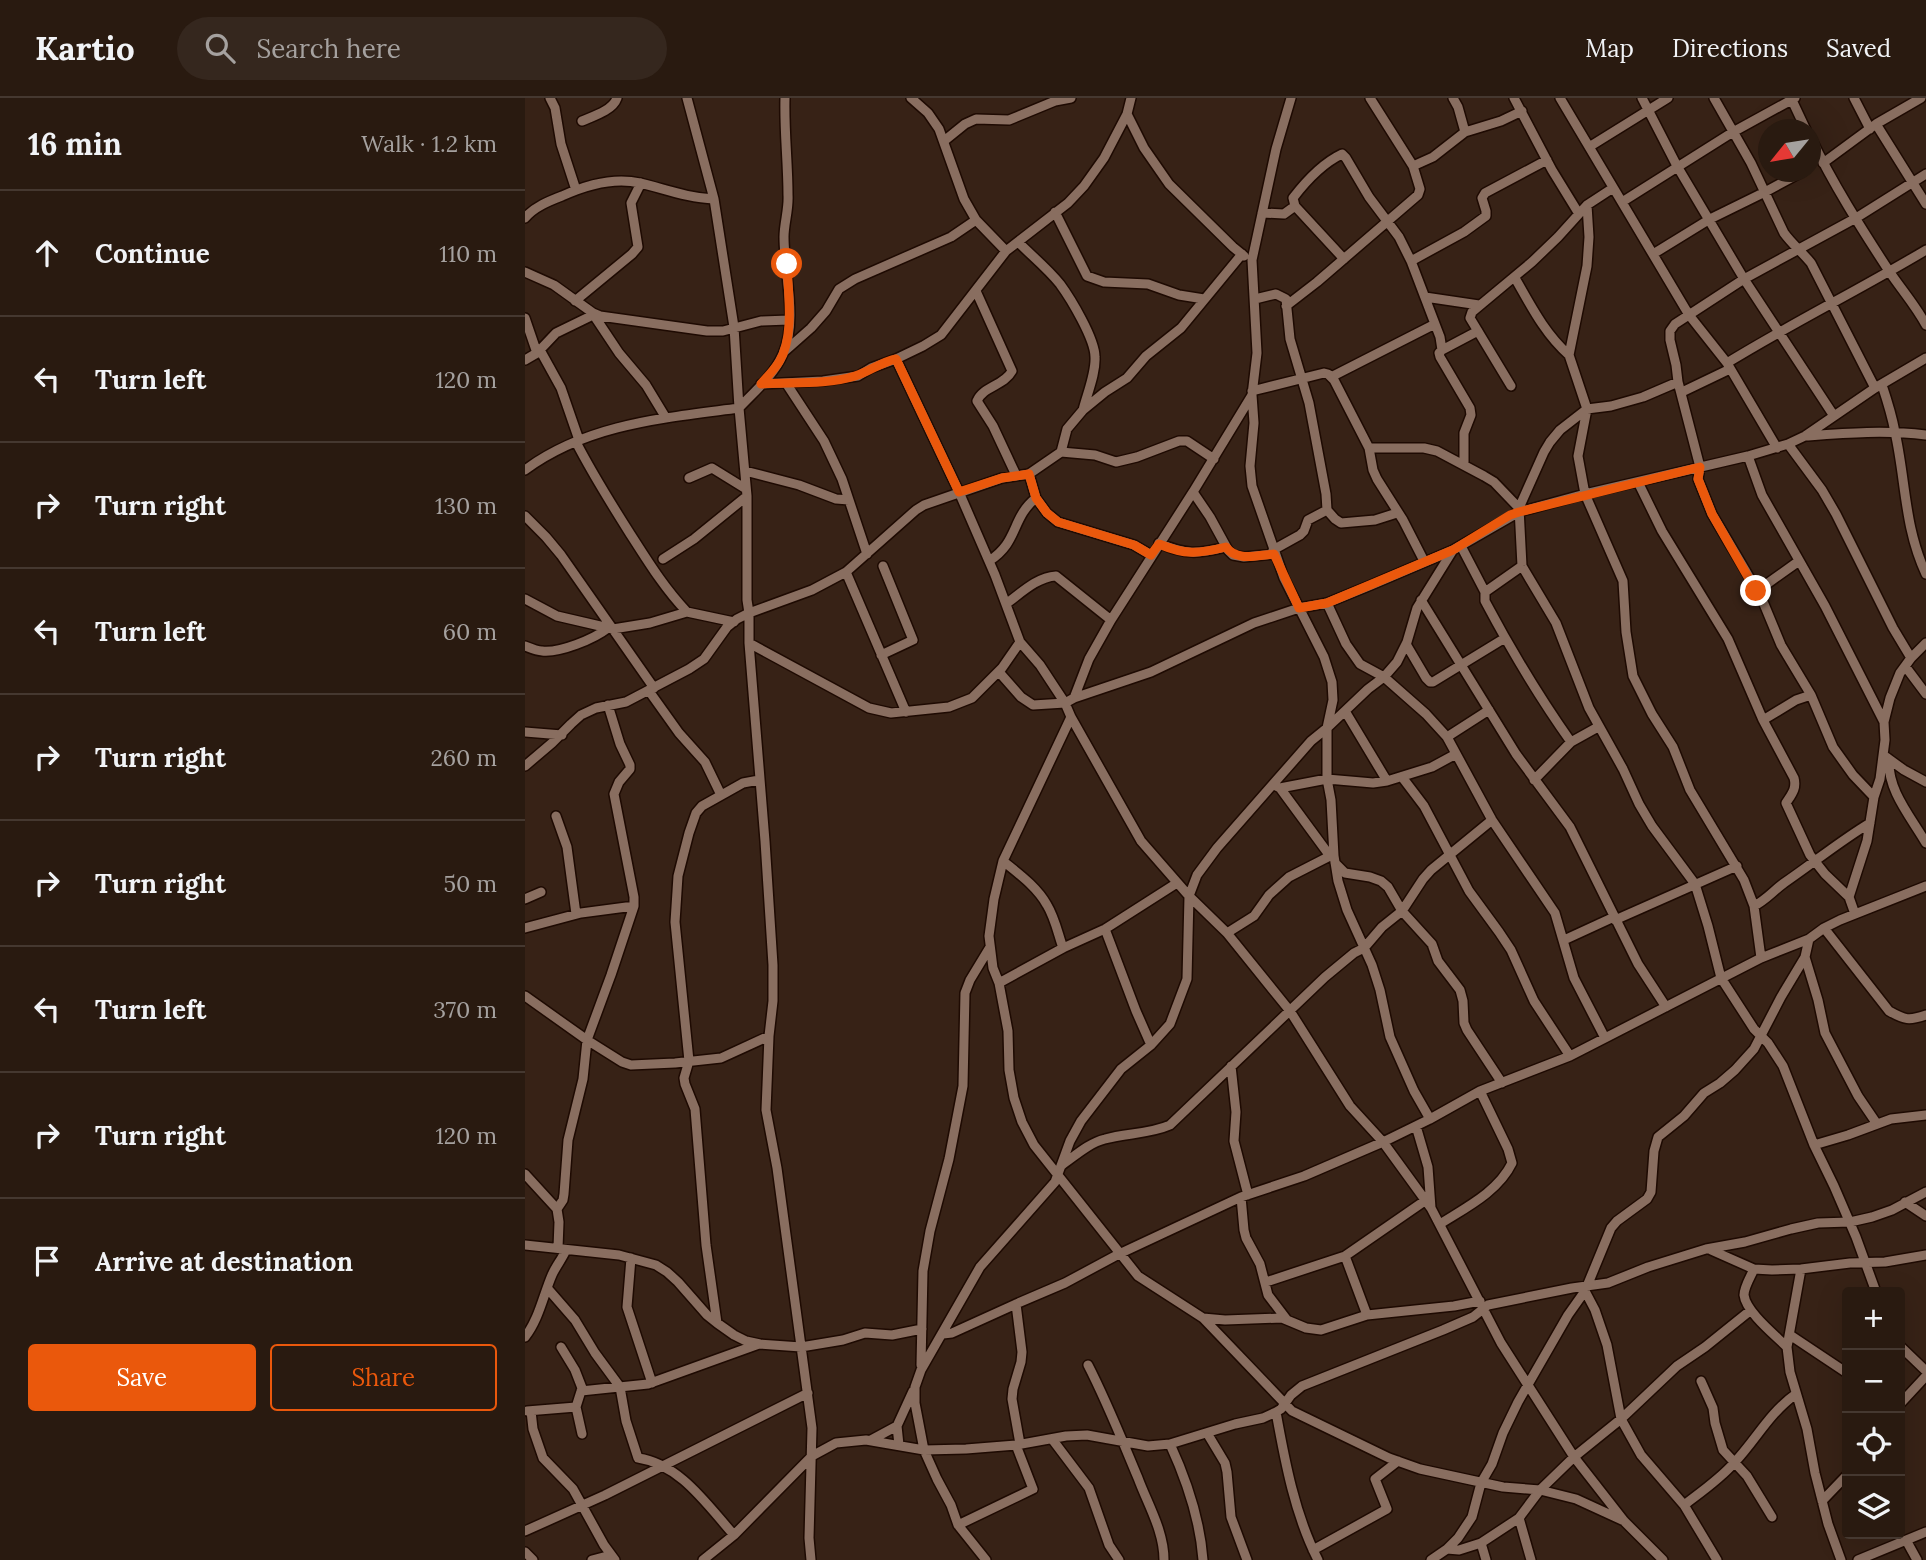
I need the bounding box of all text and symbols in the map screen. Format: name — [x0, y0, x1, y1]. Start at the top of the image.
search box — [177, 17, 667, 80]
text: Kartio — [35, 27, 135, 69]
icon: search — [201, 29, 239, 67]
text: Search here — [257, 32, 401, 65]
text: Map — [1585, 33, 1634, 64]
text: Directions — [1672, 33, 1788, 64]
text: Saved — [1826, 33, 1891, 64]
north arrow — [1758, 119, 1821, 182]
text: 16 min — [28, 125, 122, 163]
text: Walk · 1.2 km — [361, 129, 497, 158]
icon: ahead — [28, 234, 66, 272]
text: Continue — [95, 237, 210, 270]
text: 110 m — [439, 239, 497, 268]
route start — [771, 248, 802, 279]
icon: left — [28, 360, 66, 398]
text: Turn left — [95, 363, 206, 396]
text: 120 m — [435, 365, 497, 394]
icon: right — [28, 486, 66, 524]
text: Turn right — [95, 489, 226, 522]
text: 130 m — [435, 491, 497, 520]
route end — [1740, 575, 1771, 606]
icon: left — [28, 612, 66, 650]
text: Turn left — [95, 615, 206, 648]
text: 60 m — [443, 617, 497, 646]
icon: right — [28, 738, 66, 776]
text: Turn right — [95, 741, 226, 774]
text: 260 m — [430, 743, 497, 772]
icon: right — [28, 864, 66, 902]
text: Turn right — [95, 867, 226, 900]
text: 50 m — [444, 869, 497, 898]
icon: left — [28, 990, 66, 1028]
text: Turn left — [95, 993, 206, 1026]
text: 370 m — [433, 995, 497, 1024]
icon: right — [28, 1116, 66, 1154]
text: Turn right — [95, 1119, 226, 1152]
text: 120 m — [435, 1121, 497, 1150]
icon: arrive — [28, 1242, 66, 1280]
text: Arrive at destination — [95, 1245, 353, 1278]
map controls — [1842, 1287, 1905, 1539]
button: + — [1842, 1287, 1905, 1350]
button: Save — [28, 1344, 256, 1411]
button: Share — [270, 1344, 497, 1411]
button: − — [1842, 1350, 1905, 1413]
button: locate — [1842, 1413, 1905, 1476]
button: layers — [1842, 1476, 1905, 1539]

